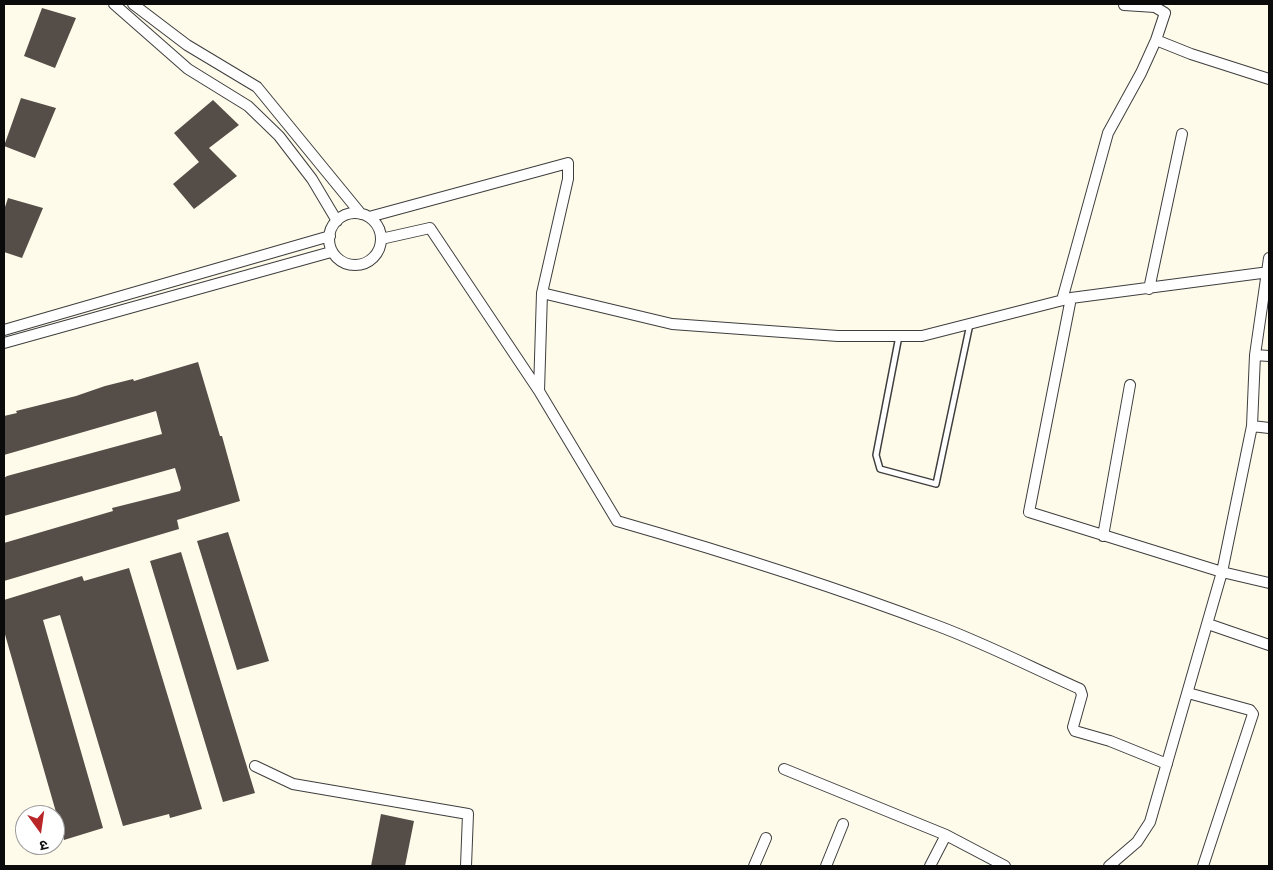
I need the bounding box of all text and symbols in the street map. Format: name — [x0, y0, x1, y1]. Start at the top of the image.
north arrow — [15, 805, 65, 855]
text: उ — [37, 834, 50, 854]

